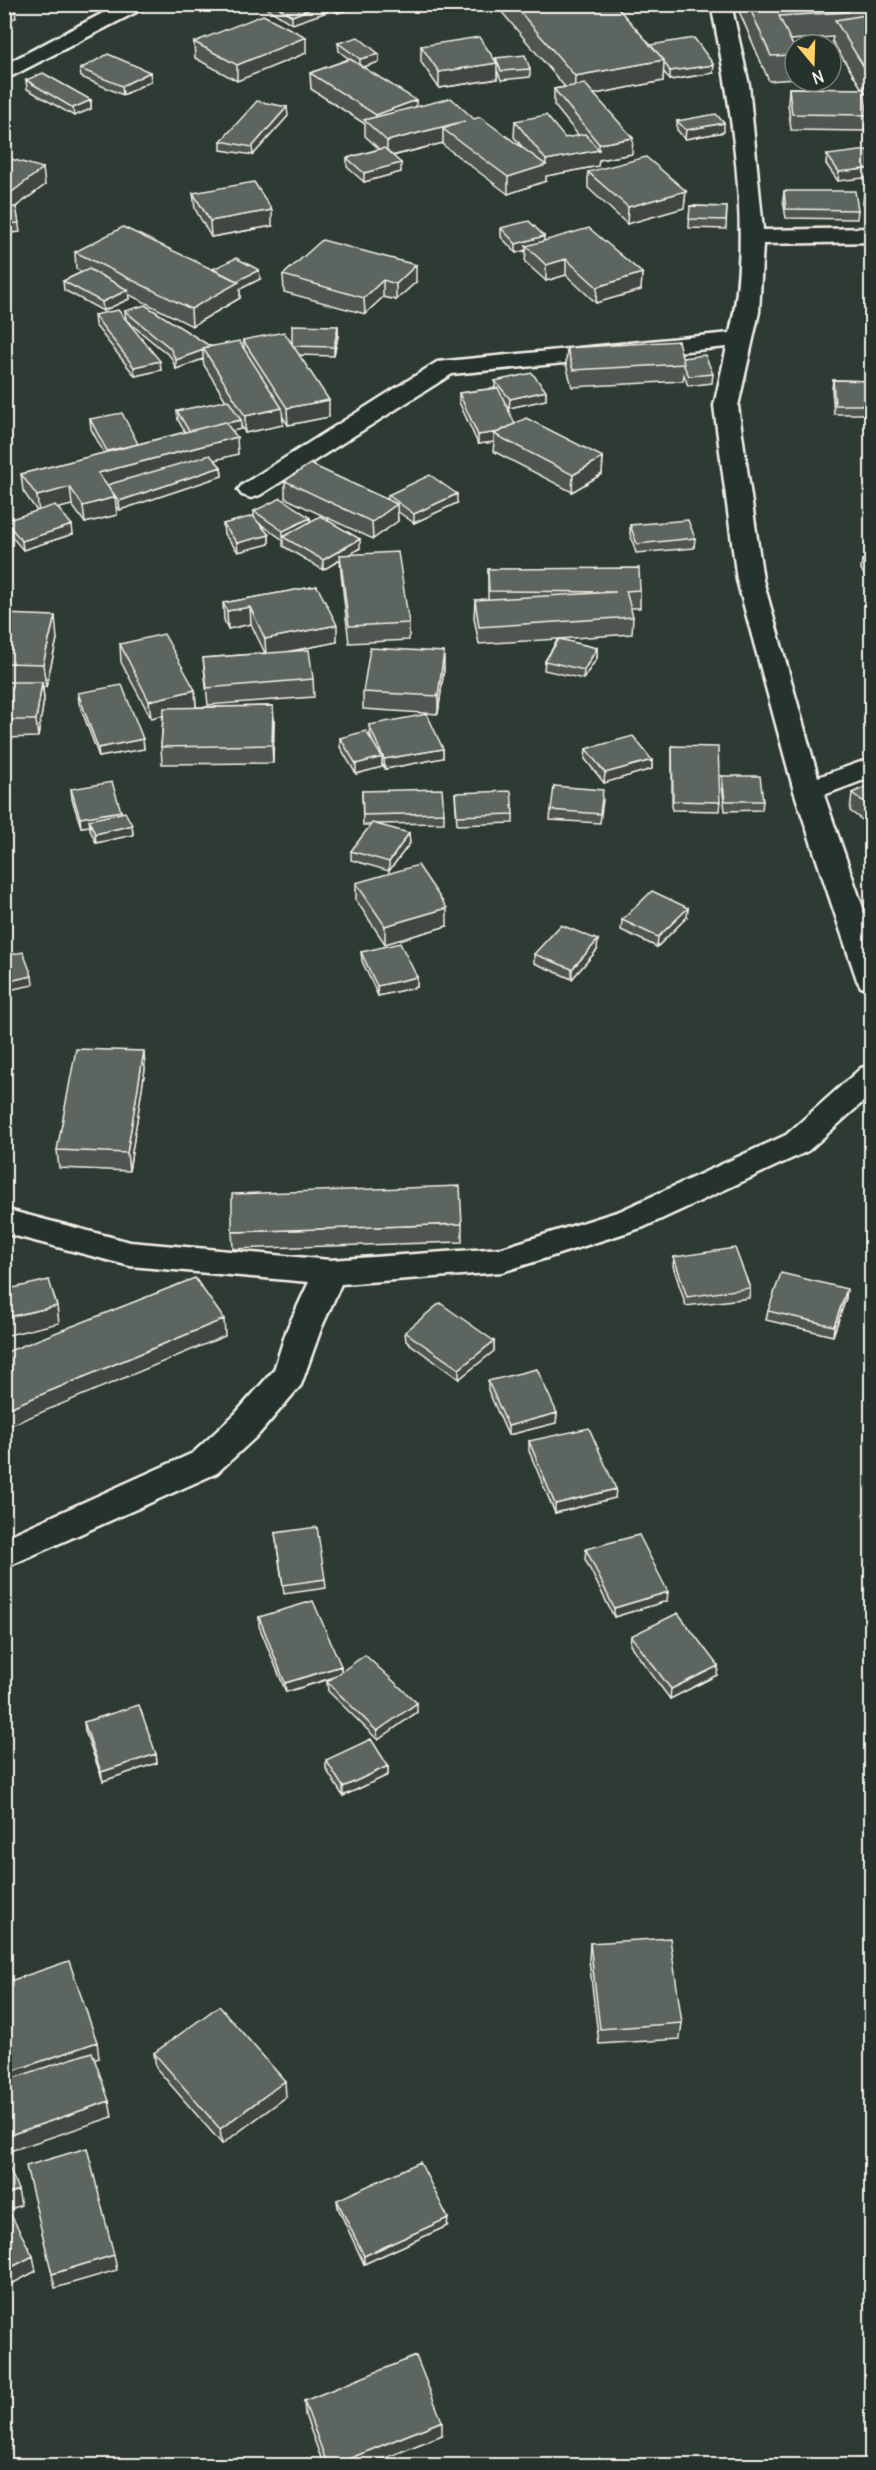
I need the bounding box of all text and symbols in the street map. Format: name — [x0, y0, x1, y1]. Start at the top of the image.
north arrow — [783, 33, 843, 93]
text: N — [809, 66, 826, 88]

